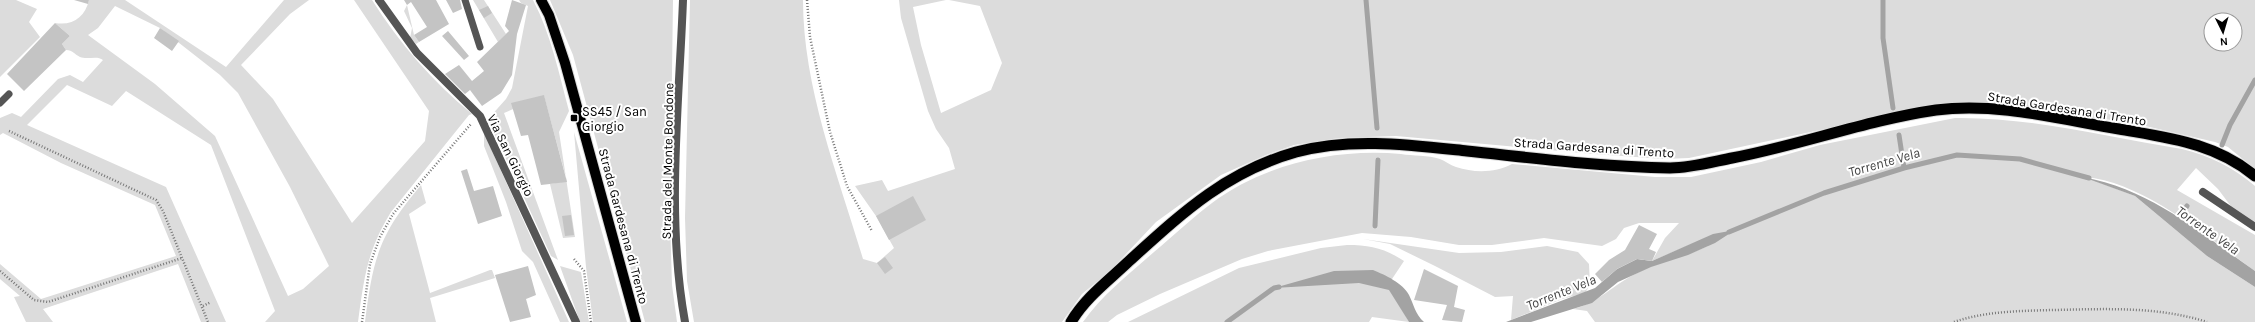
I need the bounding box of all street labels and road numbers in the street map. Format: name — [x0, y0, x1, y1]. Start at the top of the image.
street label: Strada del Monte Bondone — [659, 82, 676, 239]
street label: Strada Gardesana di Trento — [1986, 89, 2147, 128]
street label: Via San Giorgio — [484, 112, 537, 199]
street label: Strada Gardesana di Trento — [1513, 134, 1675, 161]
street label: Strada Gardesana di Trento — [595, 147, 652, 306]

